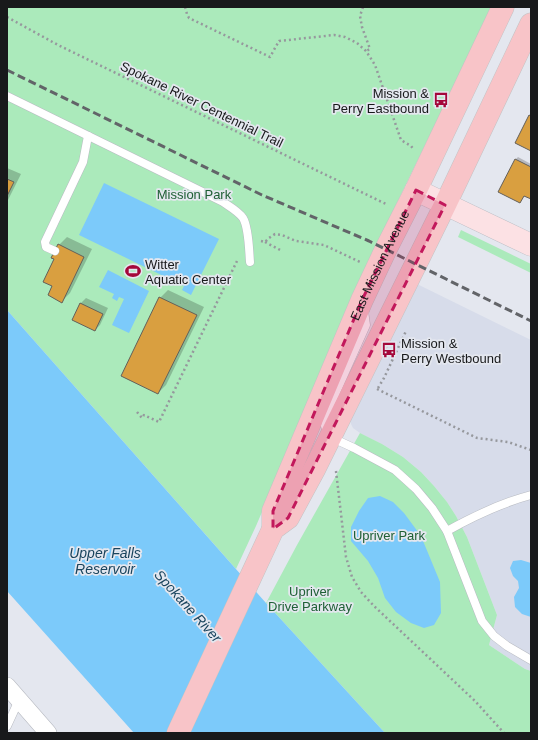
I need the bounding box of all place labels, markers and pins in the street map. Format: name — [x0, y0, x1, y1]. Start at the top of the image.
place label: Mission & Perry Eastbound — [332, 86, 429, 116]
bus stop icon: Mission & Perry Eastbound — [432, 91, 450, 109]
place label: Witter Aquatic Center — [145, 257, 232, 287]
sports icon: Witter Aquatic Center — [124, 262, 142, 280]
place label: Mission & Perry Westbound — [401, 336, 501, 366]
bus stop icon: Mission & Perry Westbound — [380, 341, 398, 359]

